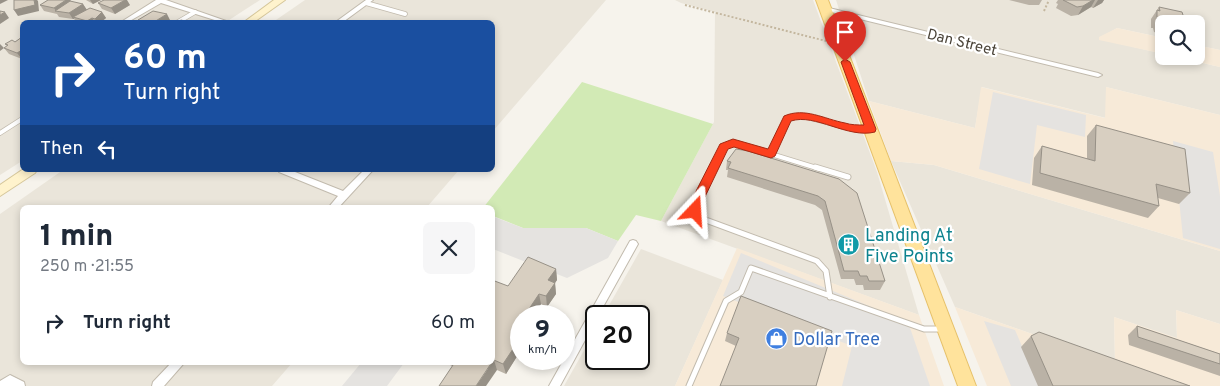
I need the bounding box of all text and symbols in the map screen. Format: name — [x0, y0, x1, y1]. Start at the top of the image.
pin — [824, 11, 866, 62]
map controls — [1155, 15, 1205, 65]
button: search — [1155, 15, 1205, 65]
icon: arrive — [831, 18, 859, 46]
street label: Dan Street — [925, 26, 999, 61]
text: 60 m — [123, 37, 207, 81]
icon: right — [40, 40, 105, 105]
text: Turn right — [123, 80, 220, 107]
icon: left — [93, 135, 121, 163]
text: Then — [40, 137, 83, 161]
position arrow — [668, 184, 720, 236]
text: 1 min — [40, 219, 113, 256]
button: close — [423, 222, 475, 274]
place label: Landing At Five Points — [865, 225, 954, 269]
building icon: Landing At Five Points — [837, 233, 861, 257]
text: 250 m · 21:55 — [40, 257, 134, 277]
speed limit sign: 20 — [585, 305, 650, 370]
icon: right — [40, 309, 68, 337]
text: Turn right — [83, 311, 171, 335]
text: 60 m — [431, 311, 475, 335]
text: 9 — [535, 315, 550, 347]
shop icon: Dollar Tree — [765, 327, 789, 351]
place label: Dollar Tree — [793, 329, 880, 352]
text: km/h — [528, 342, 557, 358]

